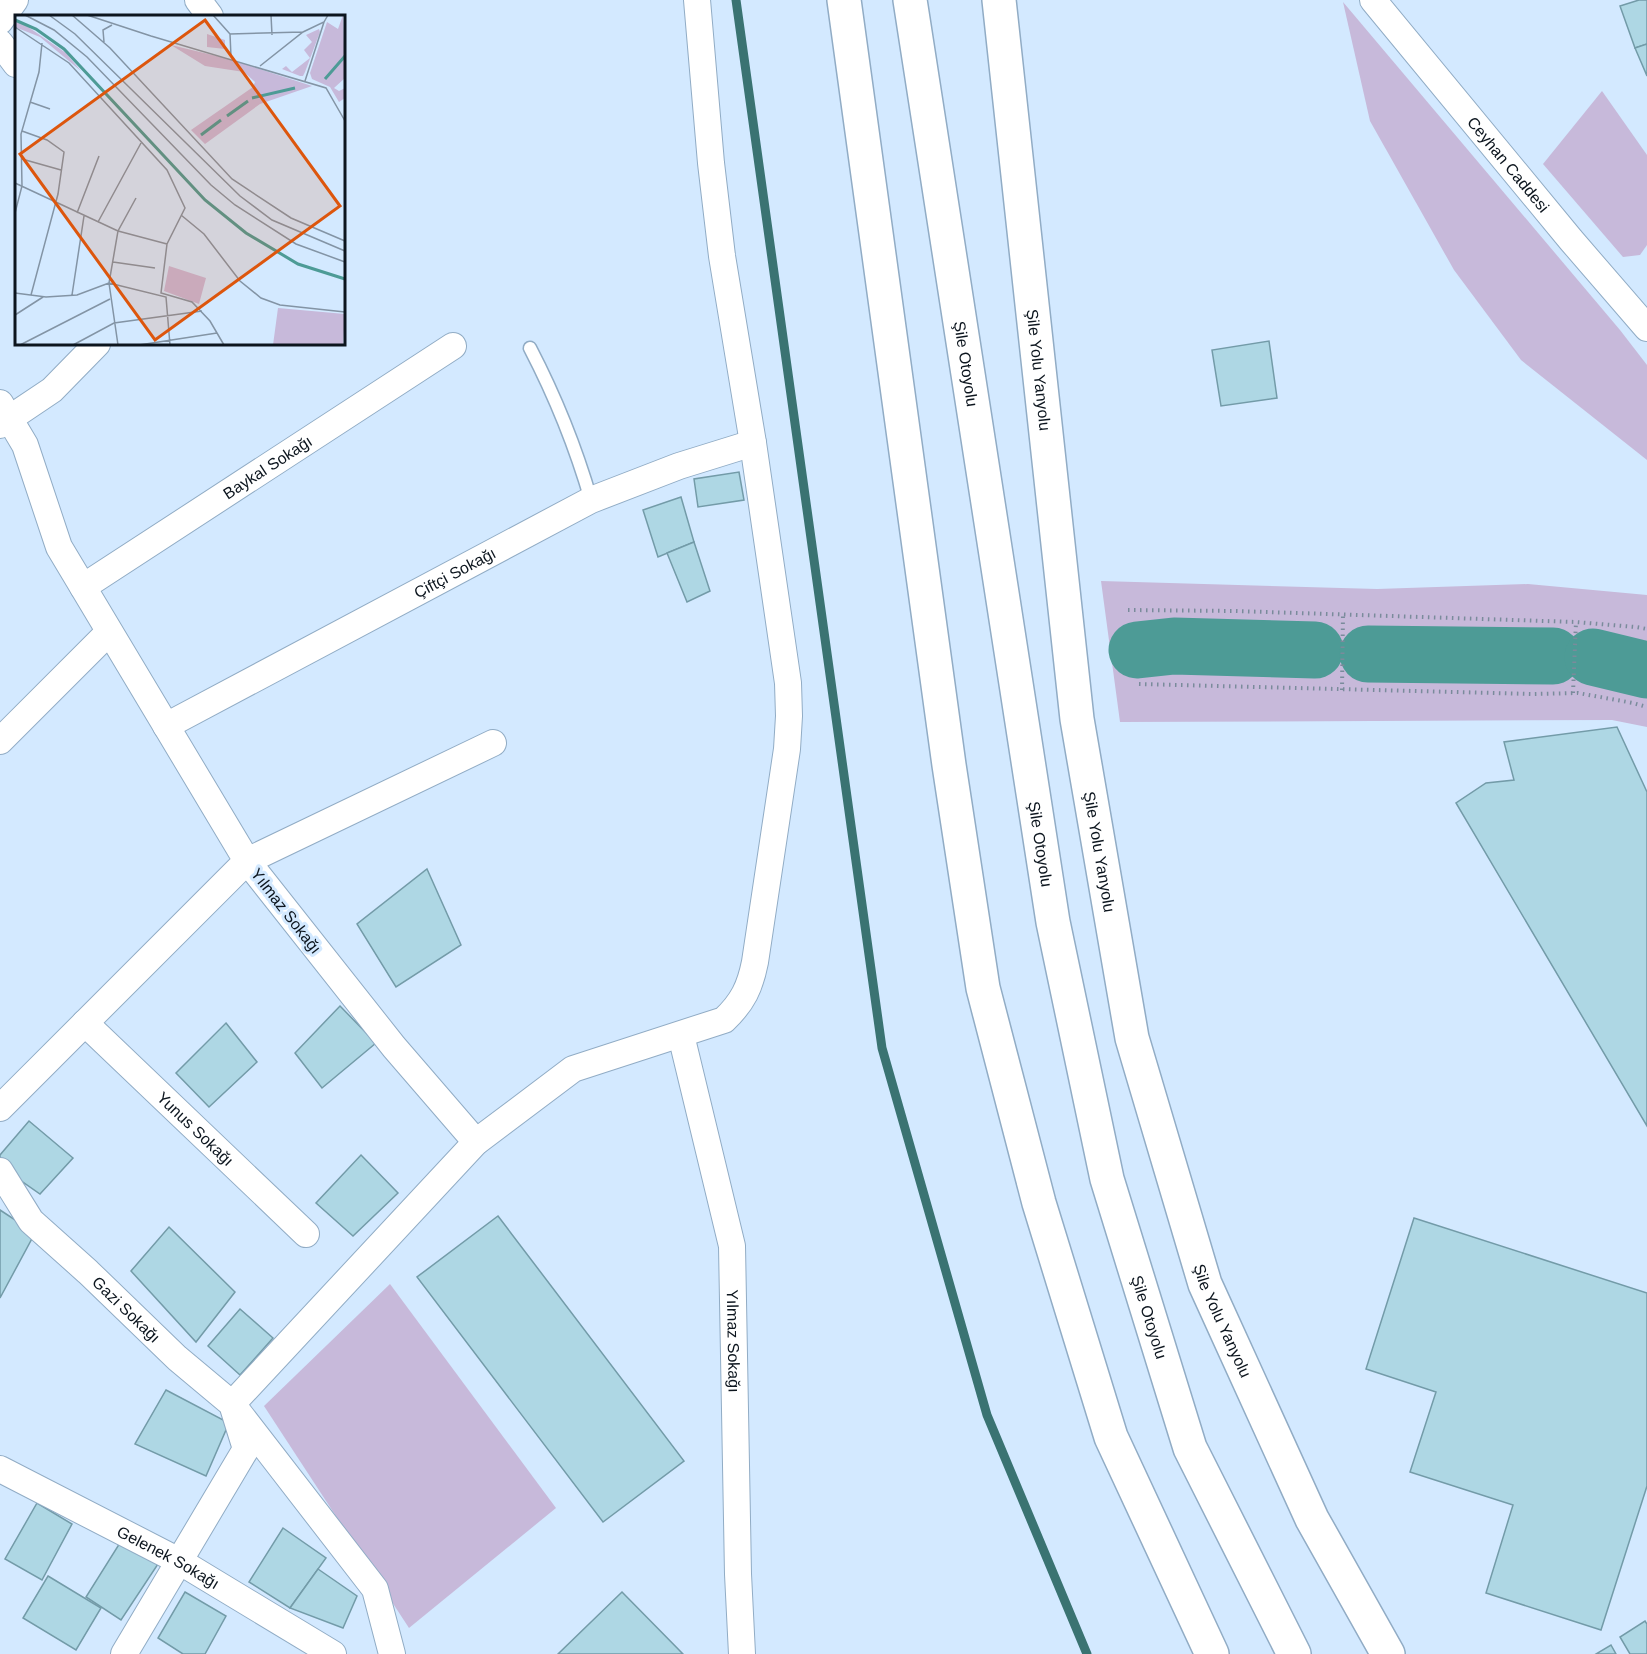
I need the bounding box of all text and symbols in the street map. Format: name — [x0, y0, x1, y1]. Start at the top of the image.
inset map — [15, 15, 345, 345]
street label: Ceyhan Caddesi — [1464, 113, 1553, 215]
street label: Şile Yolu Yanyolu — [1024, 308, 1054, 432]
street label: Şile Otoyolu — [951, 320, 981, 408]
street label: Baykal Sokağı — [220, 432, 315, 502]
street label: Çiftçi Sokağı — [411, 544, 498, 601]
street label: Şile Yolu Yanyolu — [1081, 790, 1119, 914]
street label: Şile Otoyolu — [1026, 800, 1056, 888]
street label: Yılmaz Sokağı — [248, 865, 324, 957]
street label: Yunus Sokağı — [154, 1088, 237, 1169]
street label: Şile Yolu Yanyolu — [1191, 1262, 1255, 1380]
street label: Gazi Sokağı — [89, 1273, 164, 1346]
street label: Şile Otoyolu — [1129, 1273, 1170, 1361]
street label: Yılmaz Sokağı — [724, 1289, 743, 1393]
street label: Gelenek Sokağı — [114, 1522, 223, 1592]

